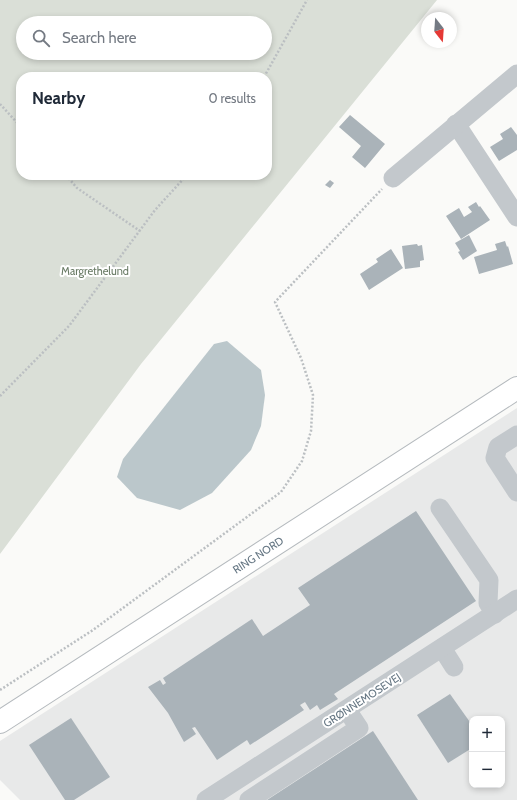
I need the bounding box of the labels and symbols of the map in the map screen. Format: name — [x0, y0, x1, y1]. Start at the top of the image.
north arrow — [421, 12, 457, 48]
park label: Margrethelund — [61, 264, 129, 278]
street label: RING NORD — [230, 533, 286, 577]
street label: GRØNNEMOSEVEJ — [321, 670, 403, 730]

